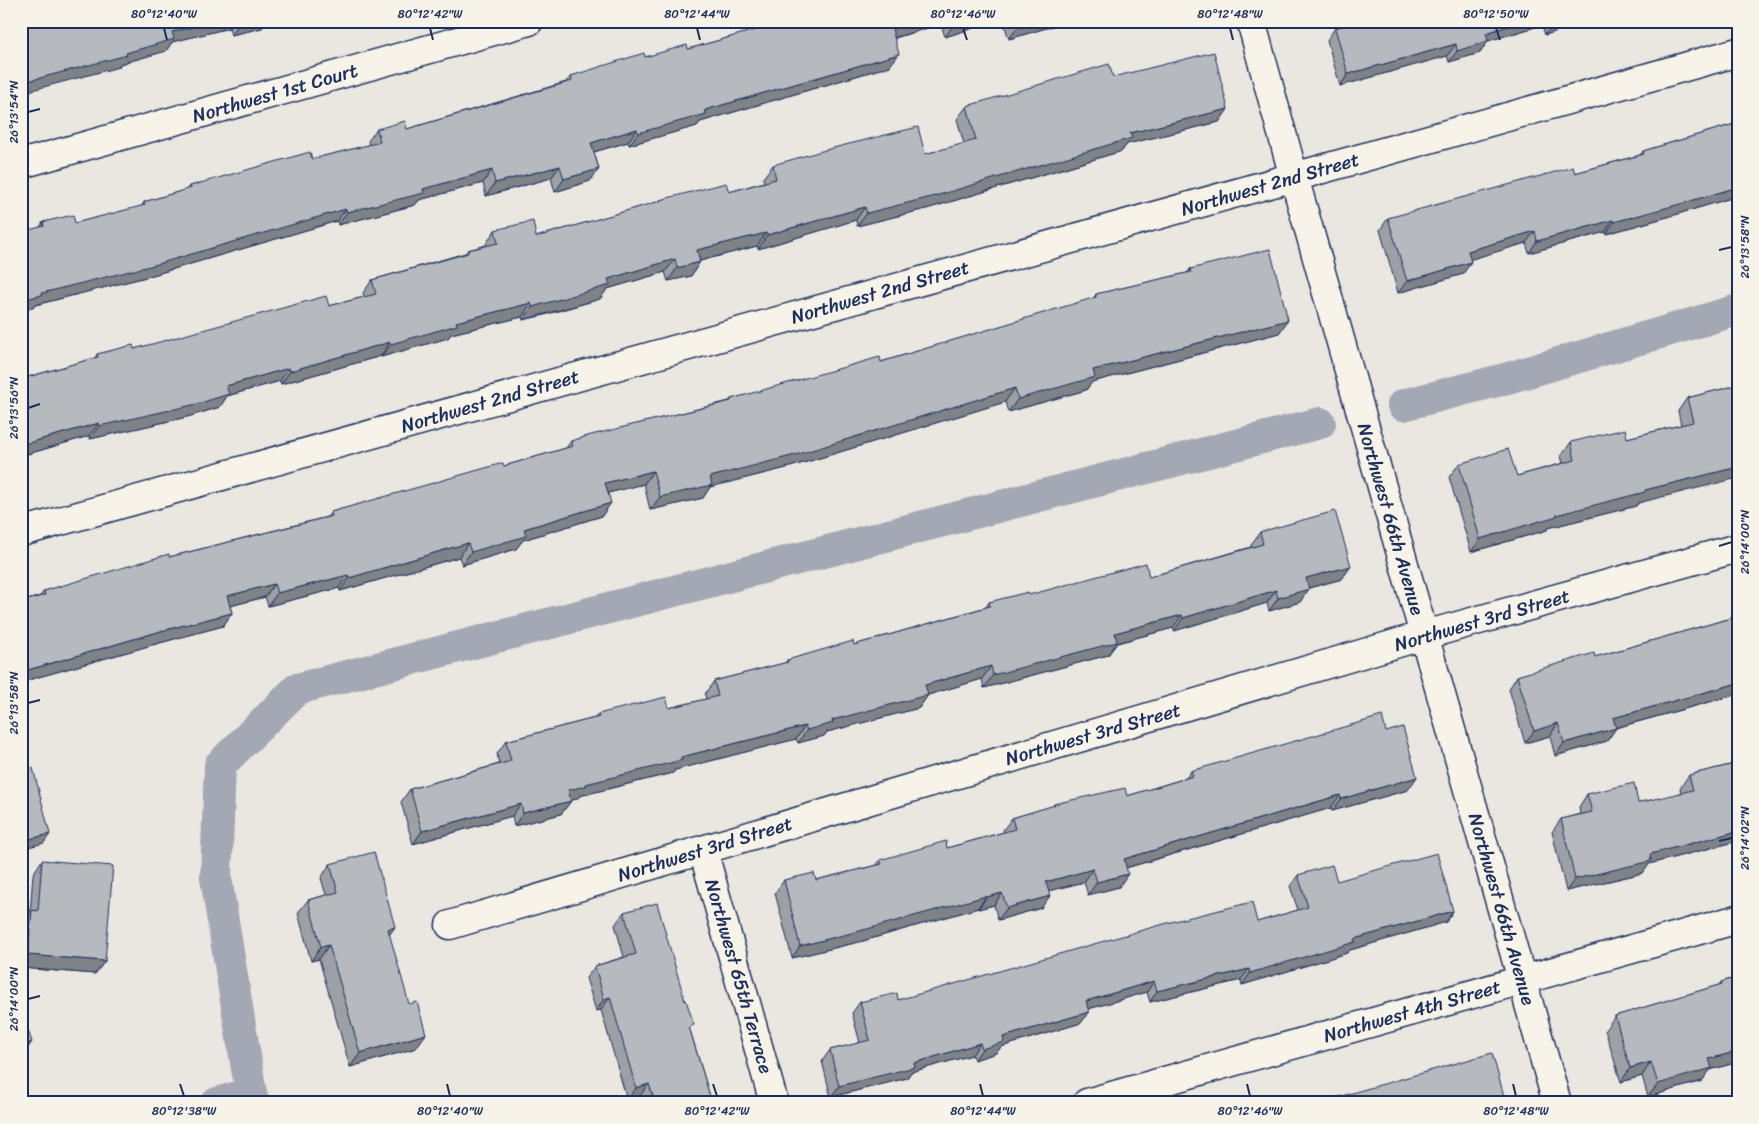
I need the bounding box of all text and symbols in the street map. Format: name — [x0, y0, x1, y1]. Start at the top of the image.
text: 80°12'40"W — [131, 3, 198, 25]
text: 80°12'42"W — [397, 3, 463, 25]
text: 80°12'44"W — [664, 3, 731, 25]
text: 80°12'46"W — [930, 3, 996, 25]
text: 80°12'48"W — [1197, 3, 1263, 25]
text: 80°12'50"W — [1463, 3, 1530, 25]
street label: Northwest 1st Court — [188, 54, 362, 132]
text: 26°13'54"N — [3, 80, 25, 144]
street label: Northwest 2nd Street — [1177, 143, 1363, 225]
text: 26°13'58"N — [1734, 215, 1756, 278]
street label: Northwest 2nd Street — [787, 251, 973, 333]
street label: Northwest 2nd Street — [397, 360, 583, 442]
text: 26°13'56"N — [3, 376, 25, 439]
street label: Northwest 66th Avenue — [1348, 419, 1434, 619]
text: 26°14'00"N — [1734, 509, 1756, 574]
street label: Northwest 3rd Street — [1390, 579, 1574, 661]
text: 26°13'58"N — [3, 671, 25, 734]
street label: Northwest 3rd Street — [1001, 693, 1185, 775]
text: 26°14'02"N — [1734, 805, 1756, 870]
street label: Northwest 3rd Street — [613, 807, 797, 891]
street label: Northwest 66th Avenue — [1459, 809, 1545, 1009]
street label: Northwest 65th Terrace — [695, 875, 783, 1077]
text: 26°14'00"N — [3, 966, 25, 1031]
street label: Northwest 4th Street — [1319, 970, 1505, 1052]
text: 80°12'38"W — [152, 1100, 217, 1122]
text: 80°12'40"W — [417, 1100, 484, 1122]
text: 80°12'42"W — [684, 1100, 750, 1122]
text: 80°12'44"W — [950, 1100, 1017, 1122]
text: 80°12'46"W — [1217, 1100, 1283, 1122]
text: 80°12'48"W — [1483, 1100, 1549, 1122]

